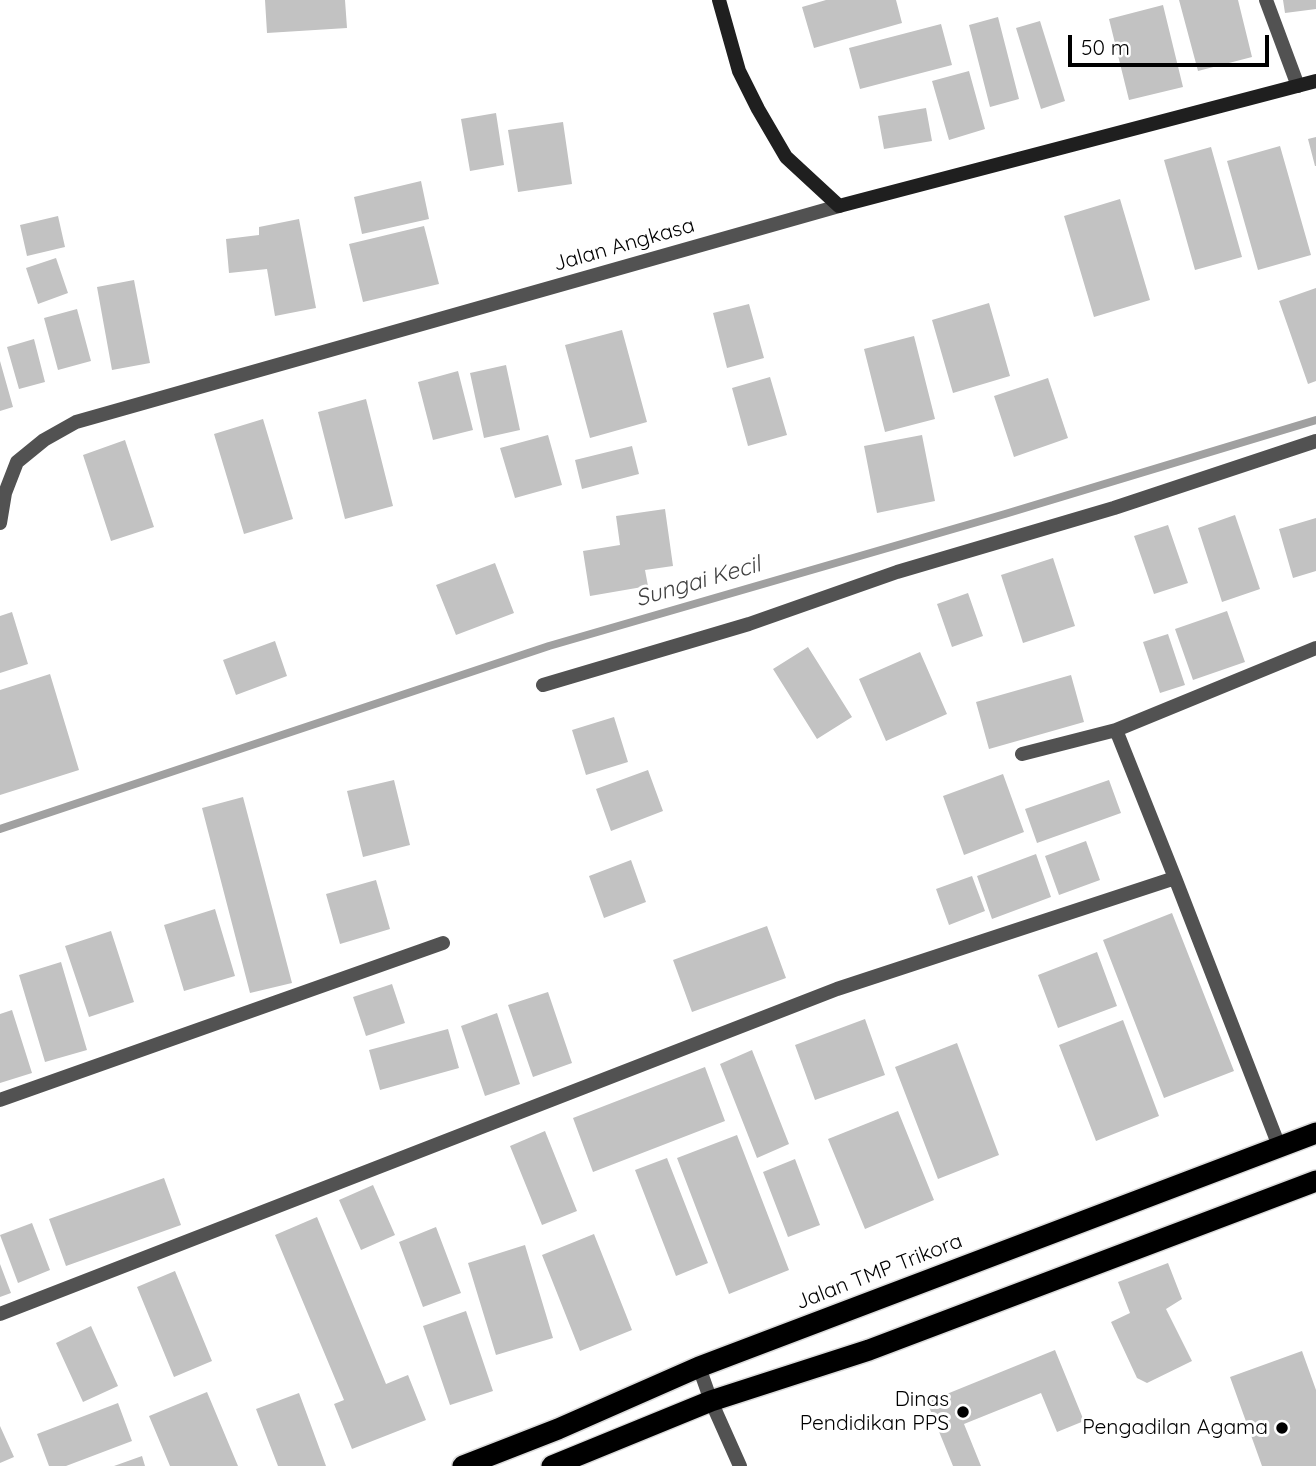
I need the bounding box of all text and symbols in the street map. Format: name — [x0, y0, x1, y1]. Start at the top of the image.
scale bar — [1071, 21, 1272, 65]
text: 50 m — [1081, 34, 1130, 60]
street label: Jalan Angkasa — [551, 213, 697, 277]
water label: Sungai Kecil — [632, 551, 764, 613]
street label: Jalan TMP Trikora — [792, 1229, 966, 1315]
place label: Dinas Pendidikan PPS — [800, 1387, 949, 1437]
marker: Dinas Pendidikan PPS — [955, 1404, 971, 1420]
place label: Pengadilan Agama — [1082, 1415, 1268, 1441]
marker: Pengadilan Agama — [1274, 1420, 1290, 1436]

